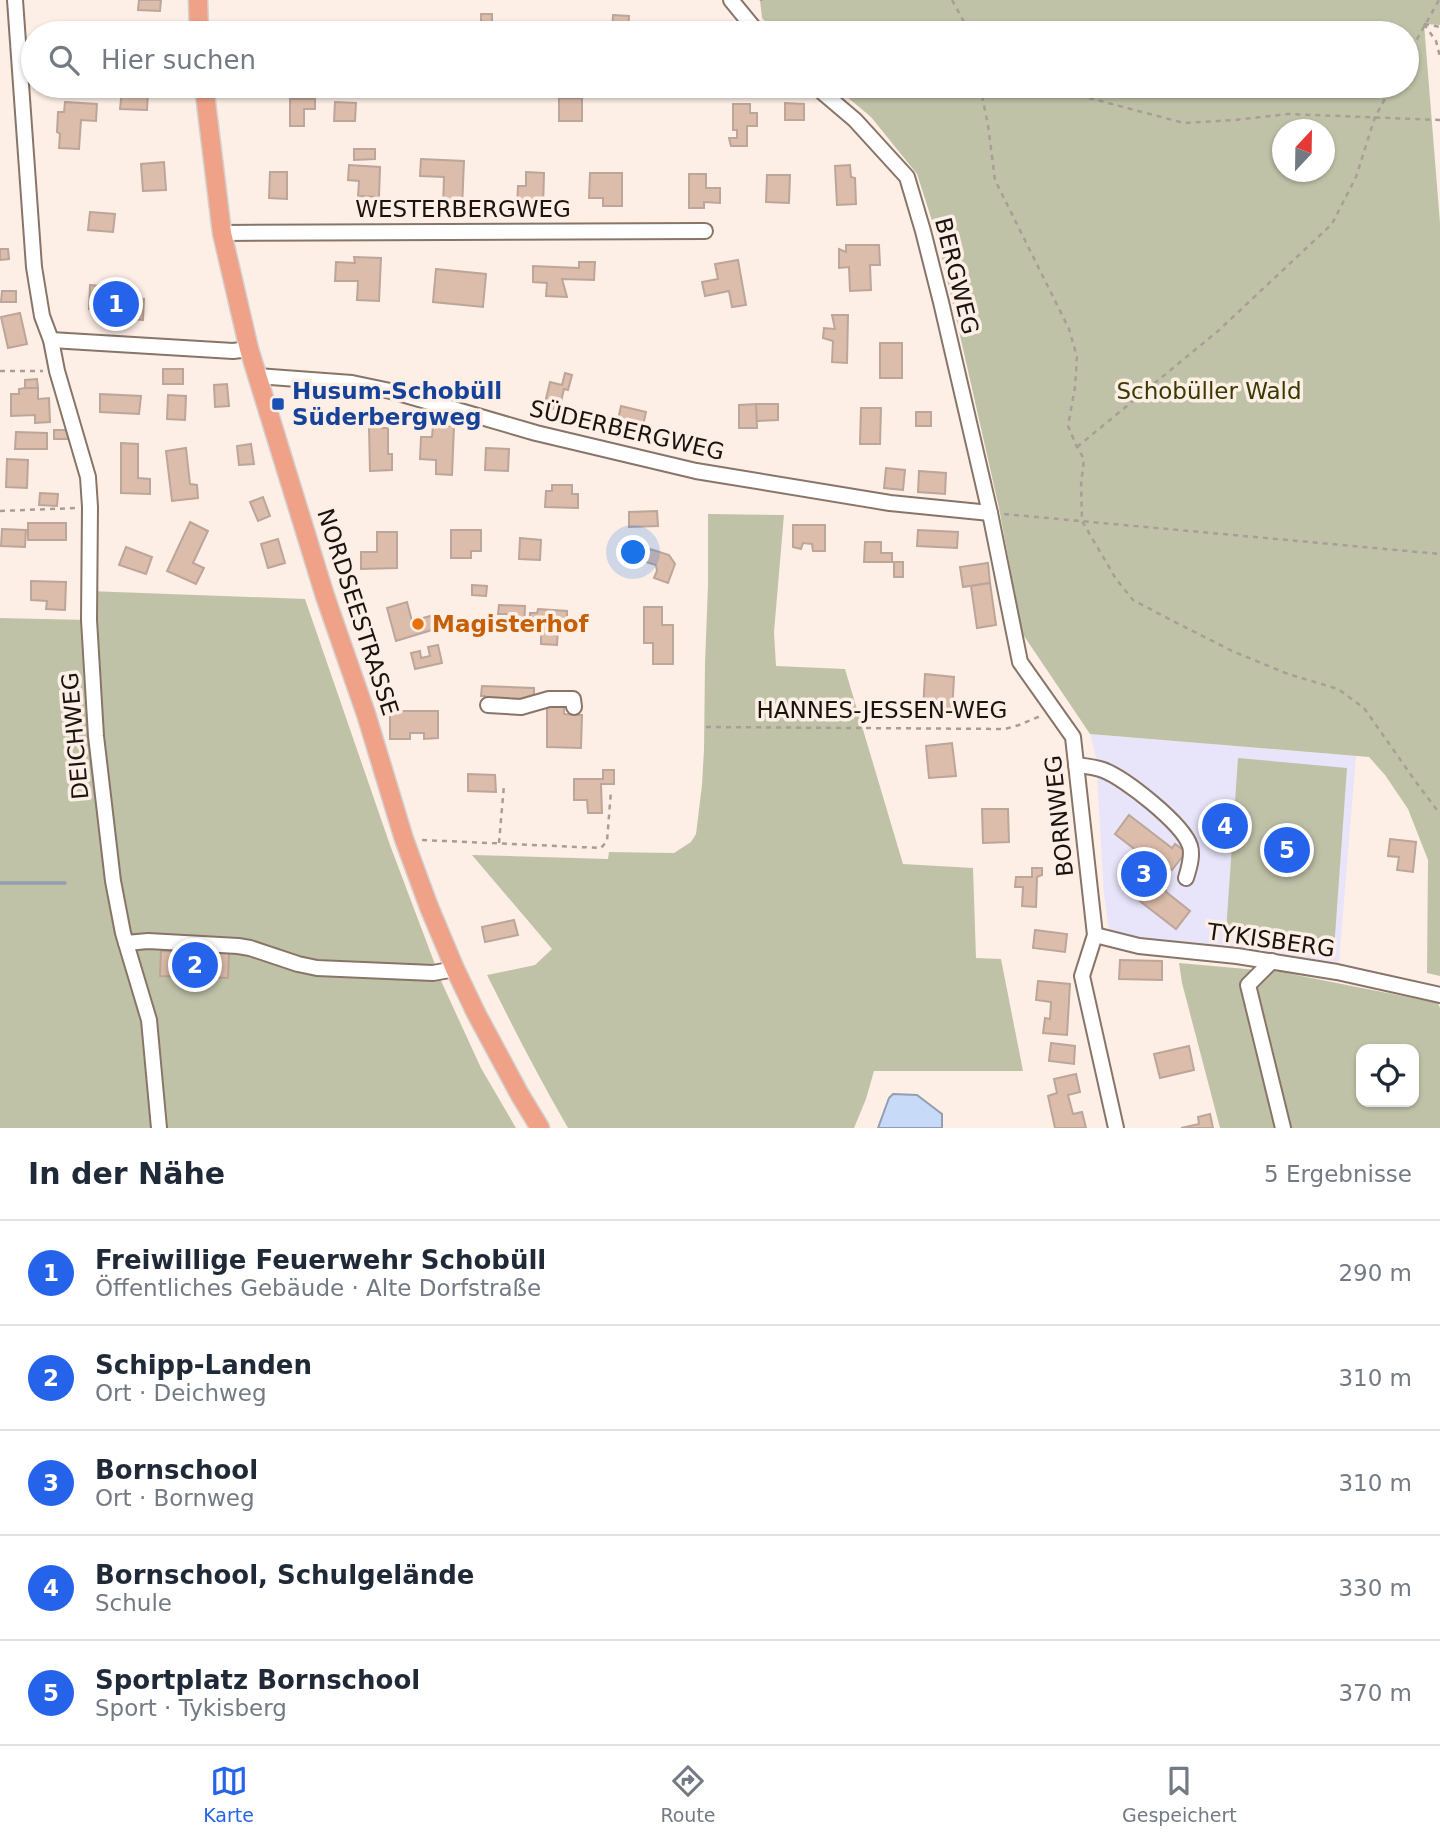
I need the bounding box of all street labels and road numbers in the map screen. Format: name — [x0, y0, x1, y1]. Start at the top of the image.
street label: WESTERBERGWEG — [355, 196, 571, 222]
street label: BERGWEG — [930, 215, 984, 337]
street label: SÜDERBERGWEG — [527, 394, 727, 465]
street label: NORDSEESTRASSE — [312, 505, 404, 719]
street label: DEICHWEG — [56, 671, 94, 801]
street label: HANNES-JESSEN-WEG — [757, 697, 1007, 723]
street label: BORNWEG — [1040, 754, 1078, 878]
street label: TYKISBERG — [1204, 918, 1337, 962]

